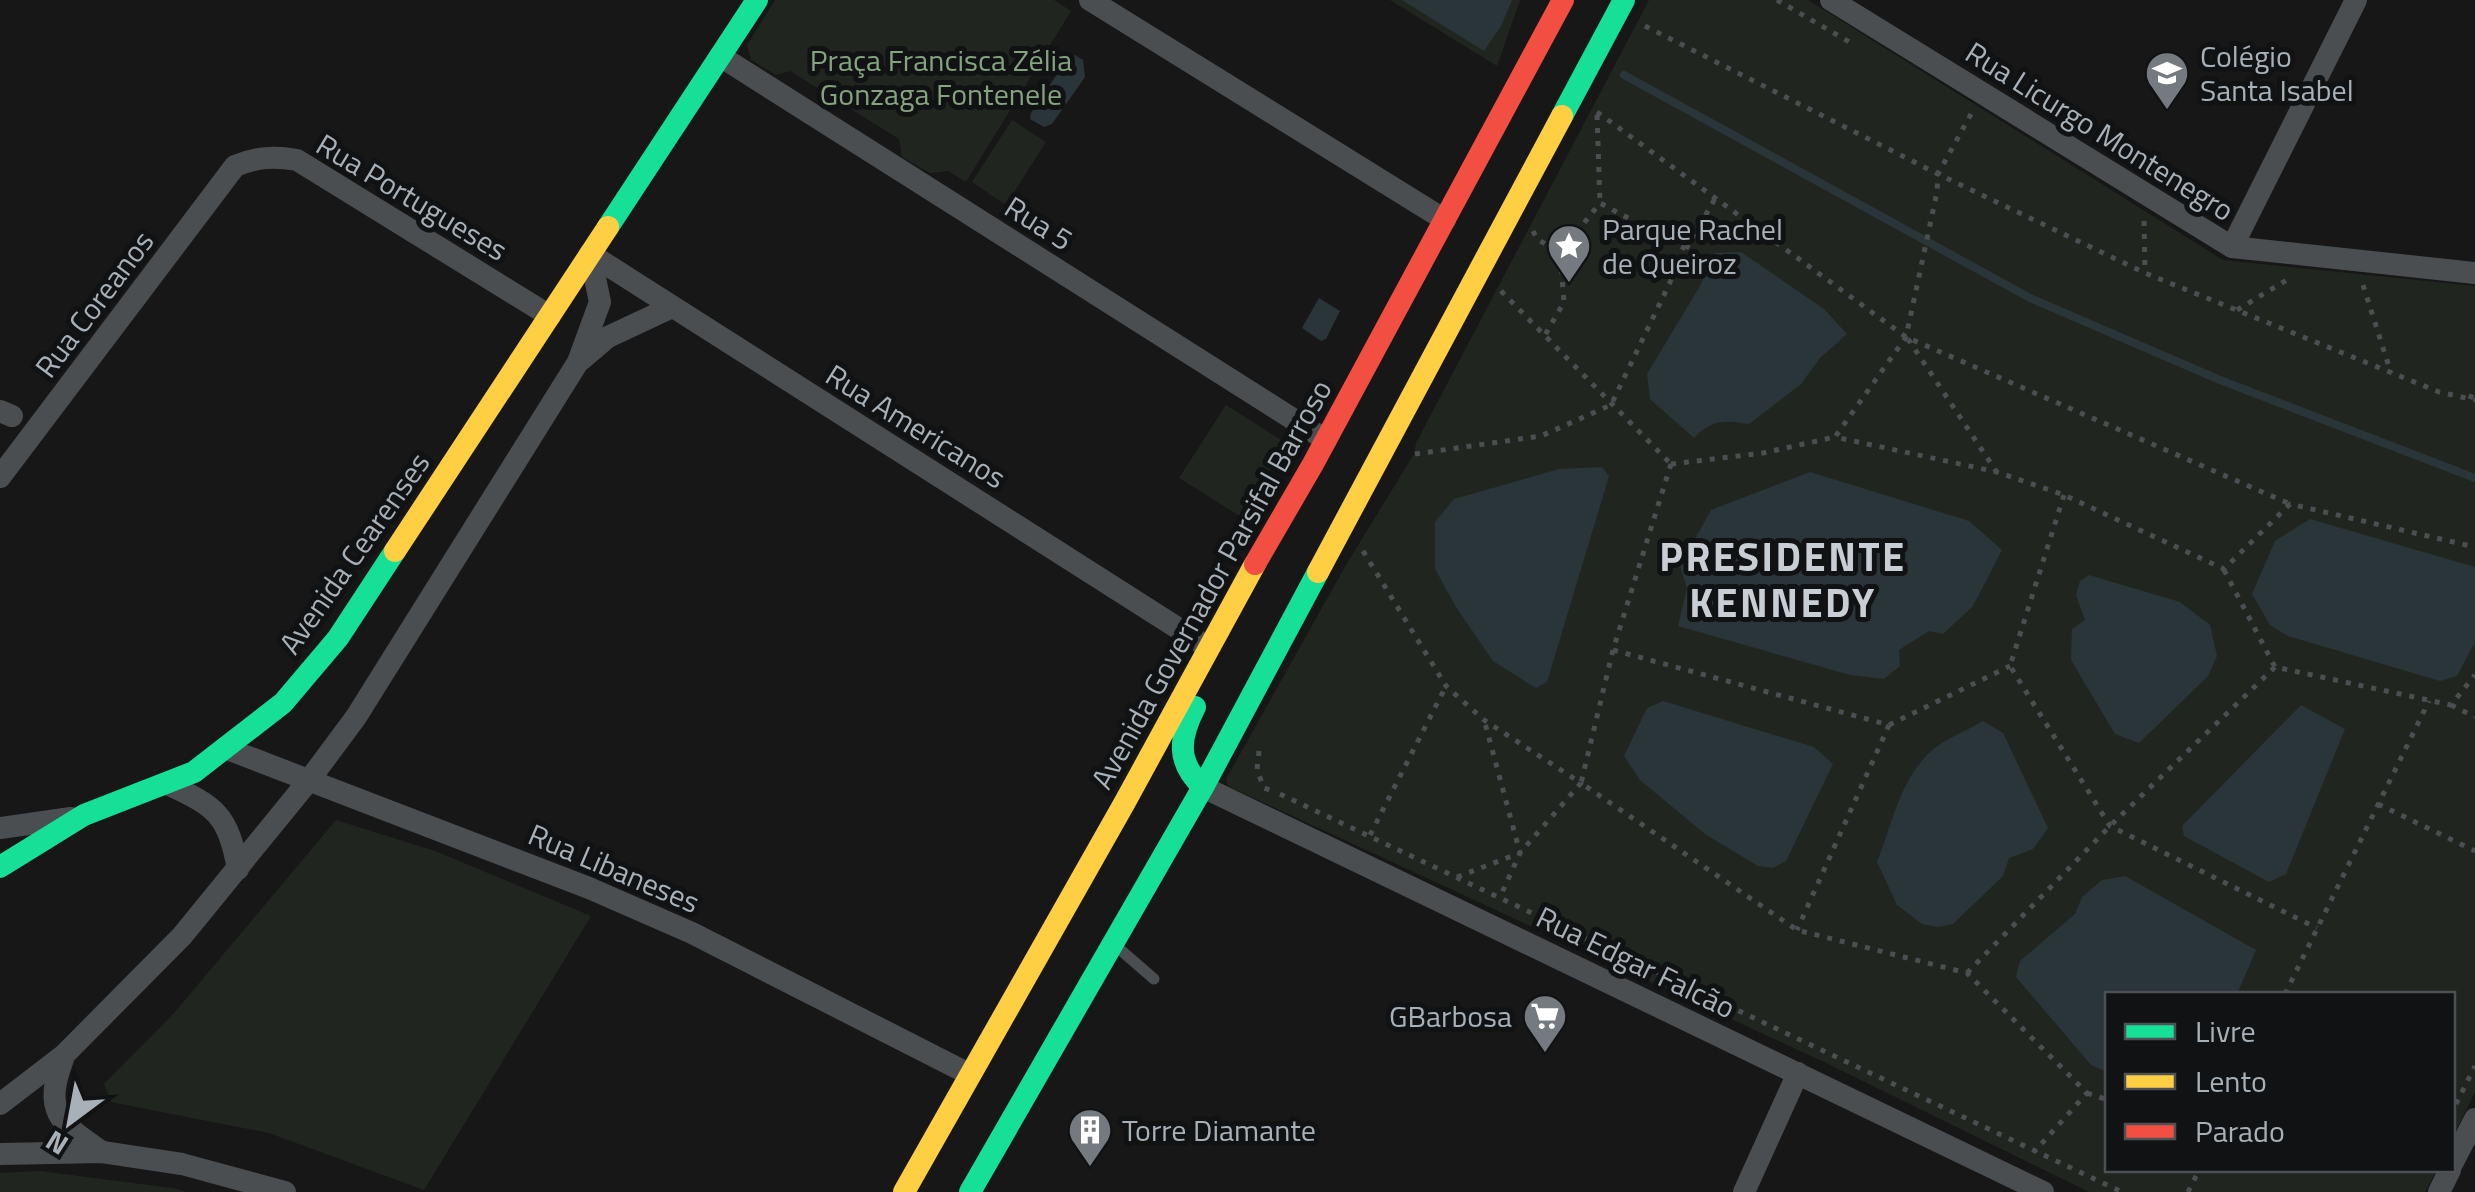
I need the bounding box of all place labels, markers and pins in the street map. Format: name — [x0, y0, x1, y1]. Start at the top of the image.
place label: Colégio Santa Isabel — [2200, 33, 2354, 113]
school or university icon: Colégio Santa Isabel — [2144, 50, 2190, 111]
place label: Parque Rachel de Queiroz — [1602, 206, 1783, 286]
place icon: Parque Rachel de Queiroz — [1546, 223, 1592, 284]
place label: GBarbosa — [1389, 993, 1512, 1039]
supermarket icon: GBarbosa — [1522, 993, 1568, 1054]
building icon: Torre Diamante — [1067, 1107, 1113, 1168]
place label: Torre Diamante — [1122, 1107, 1316, 1153]

